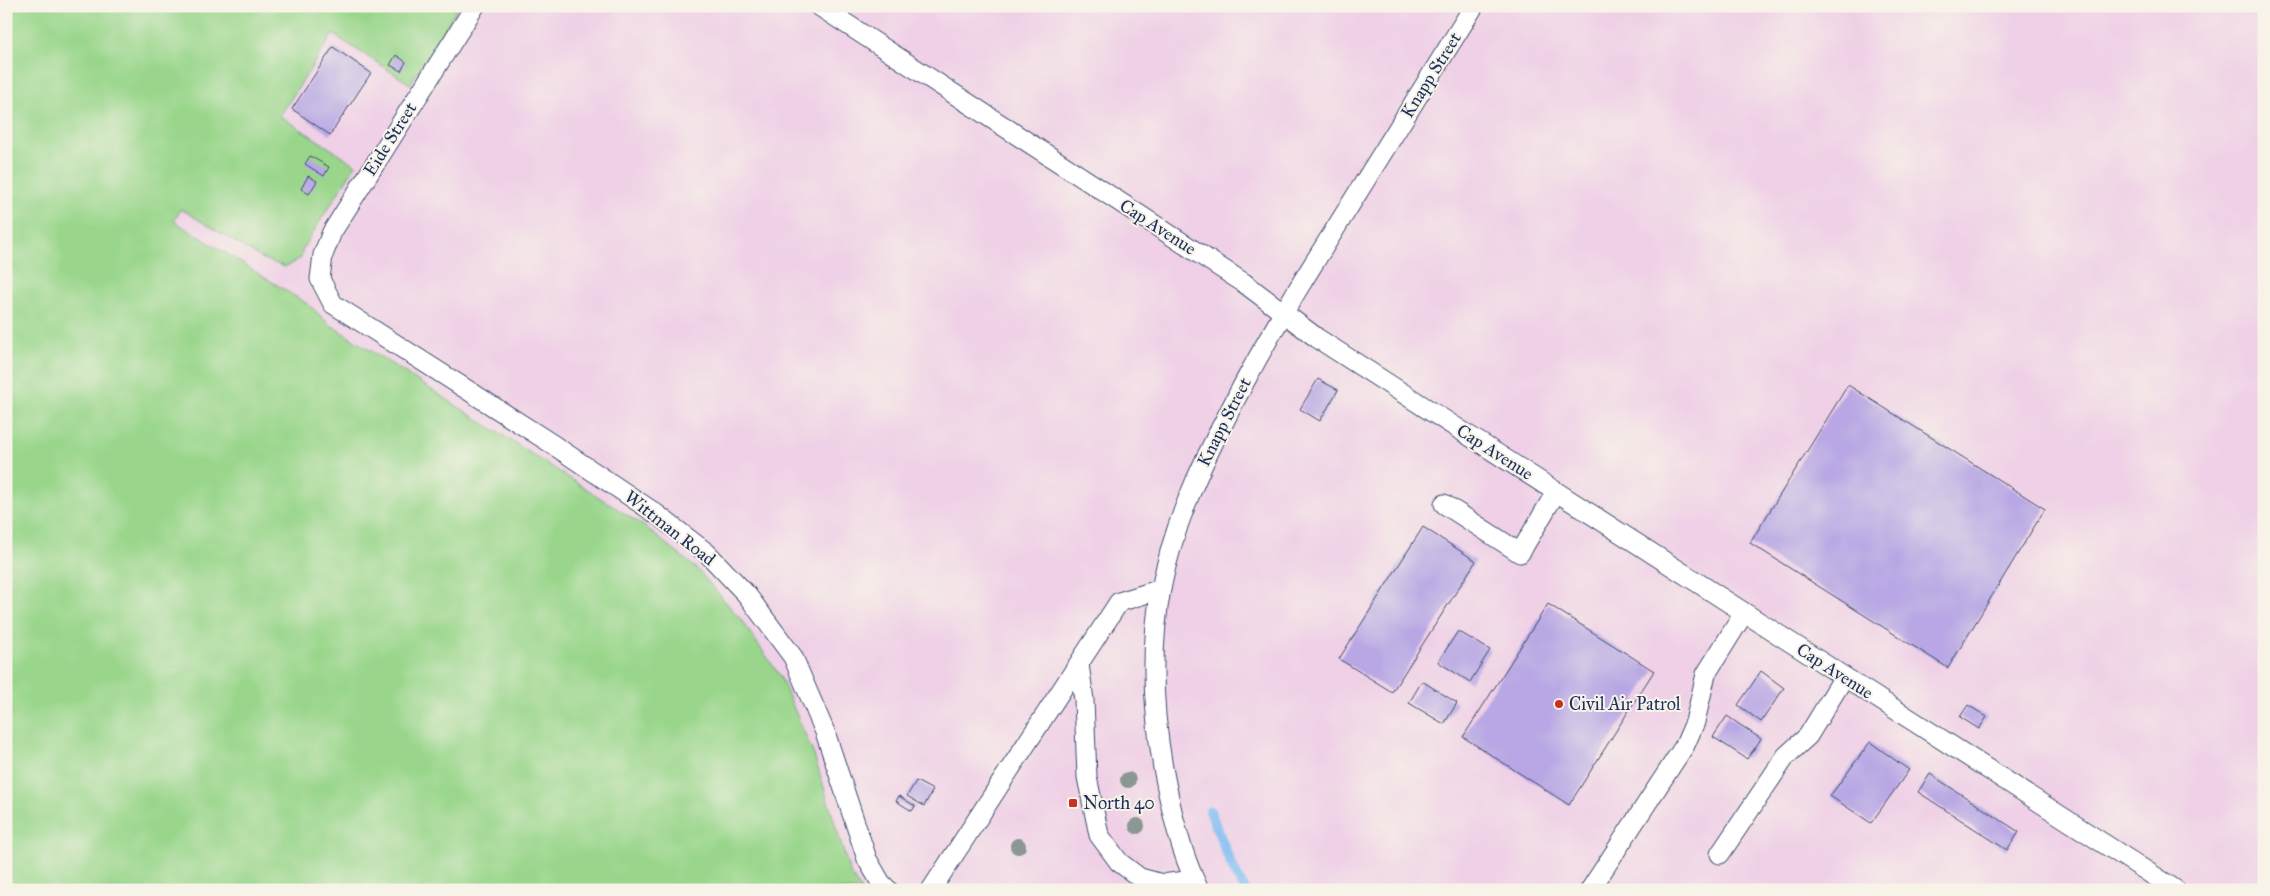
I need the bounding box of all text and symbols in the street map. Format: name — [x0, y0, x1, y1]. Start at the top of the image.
street label: Knapp Street — [1396, 28, 1466, 122]
street label: Eide Street — [359, 97, 422, 180]
street label: Cap Avenue — [1116, 194, 1200, 260]
street label: Knapp Street — [1192, 373, 1256, 470]
street label: Cap Avenue — [1453, 419, 1537, 485]
street label: Wittman Road — [620, 486, 720, 570]
street label: Cap Avenue — [1793, 638, 1877, 704]
place label: Civil Air Patrol — [1569, 693, 1681, 715]
marker: Civil Air Patrol — [1553, 698, 1565, 710]
place label: North 40 — [1083, 792, 1155, 814]
marker: North 40 — [1067, 797, 1079, 809]

